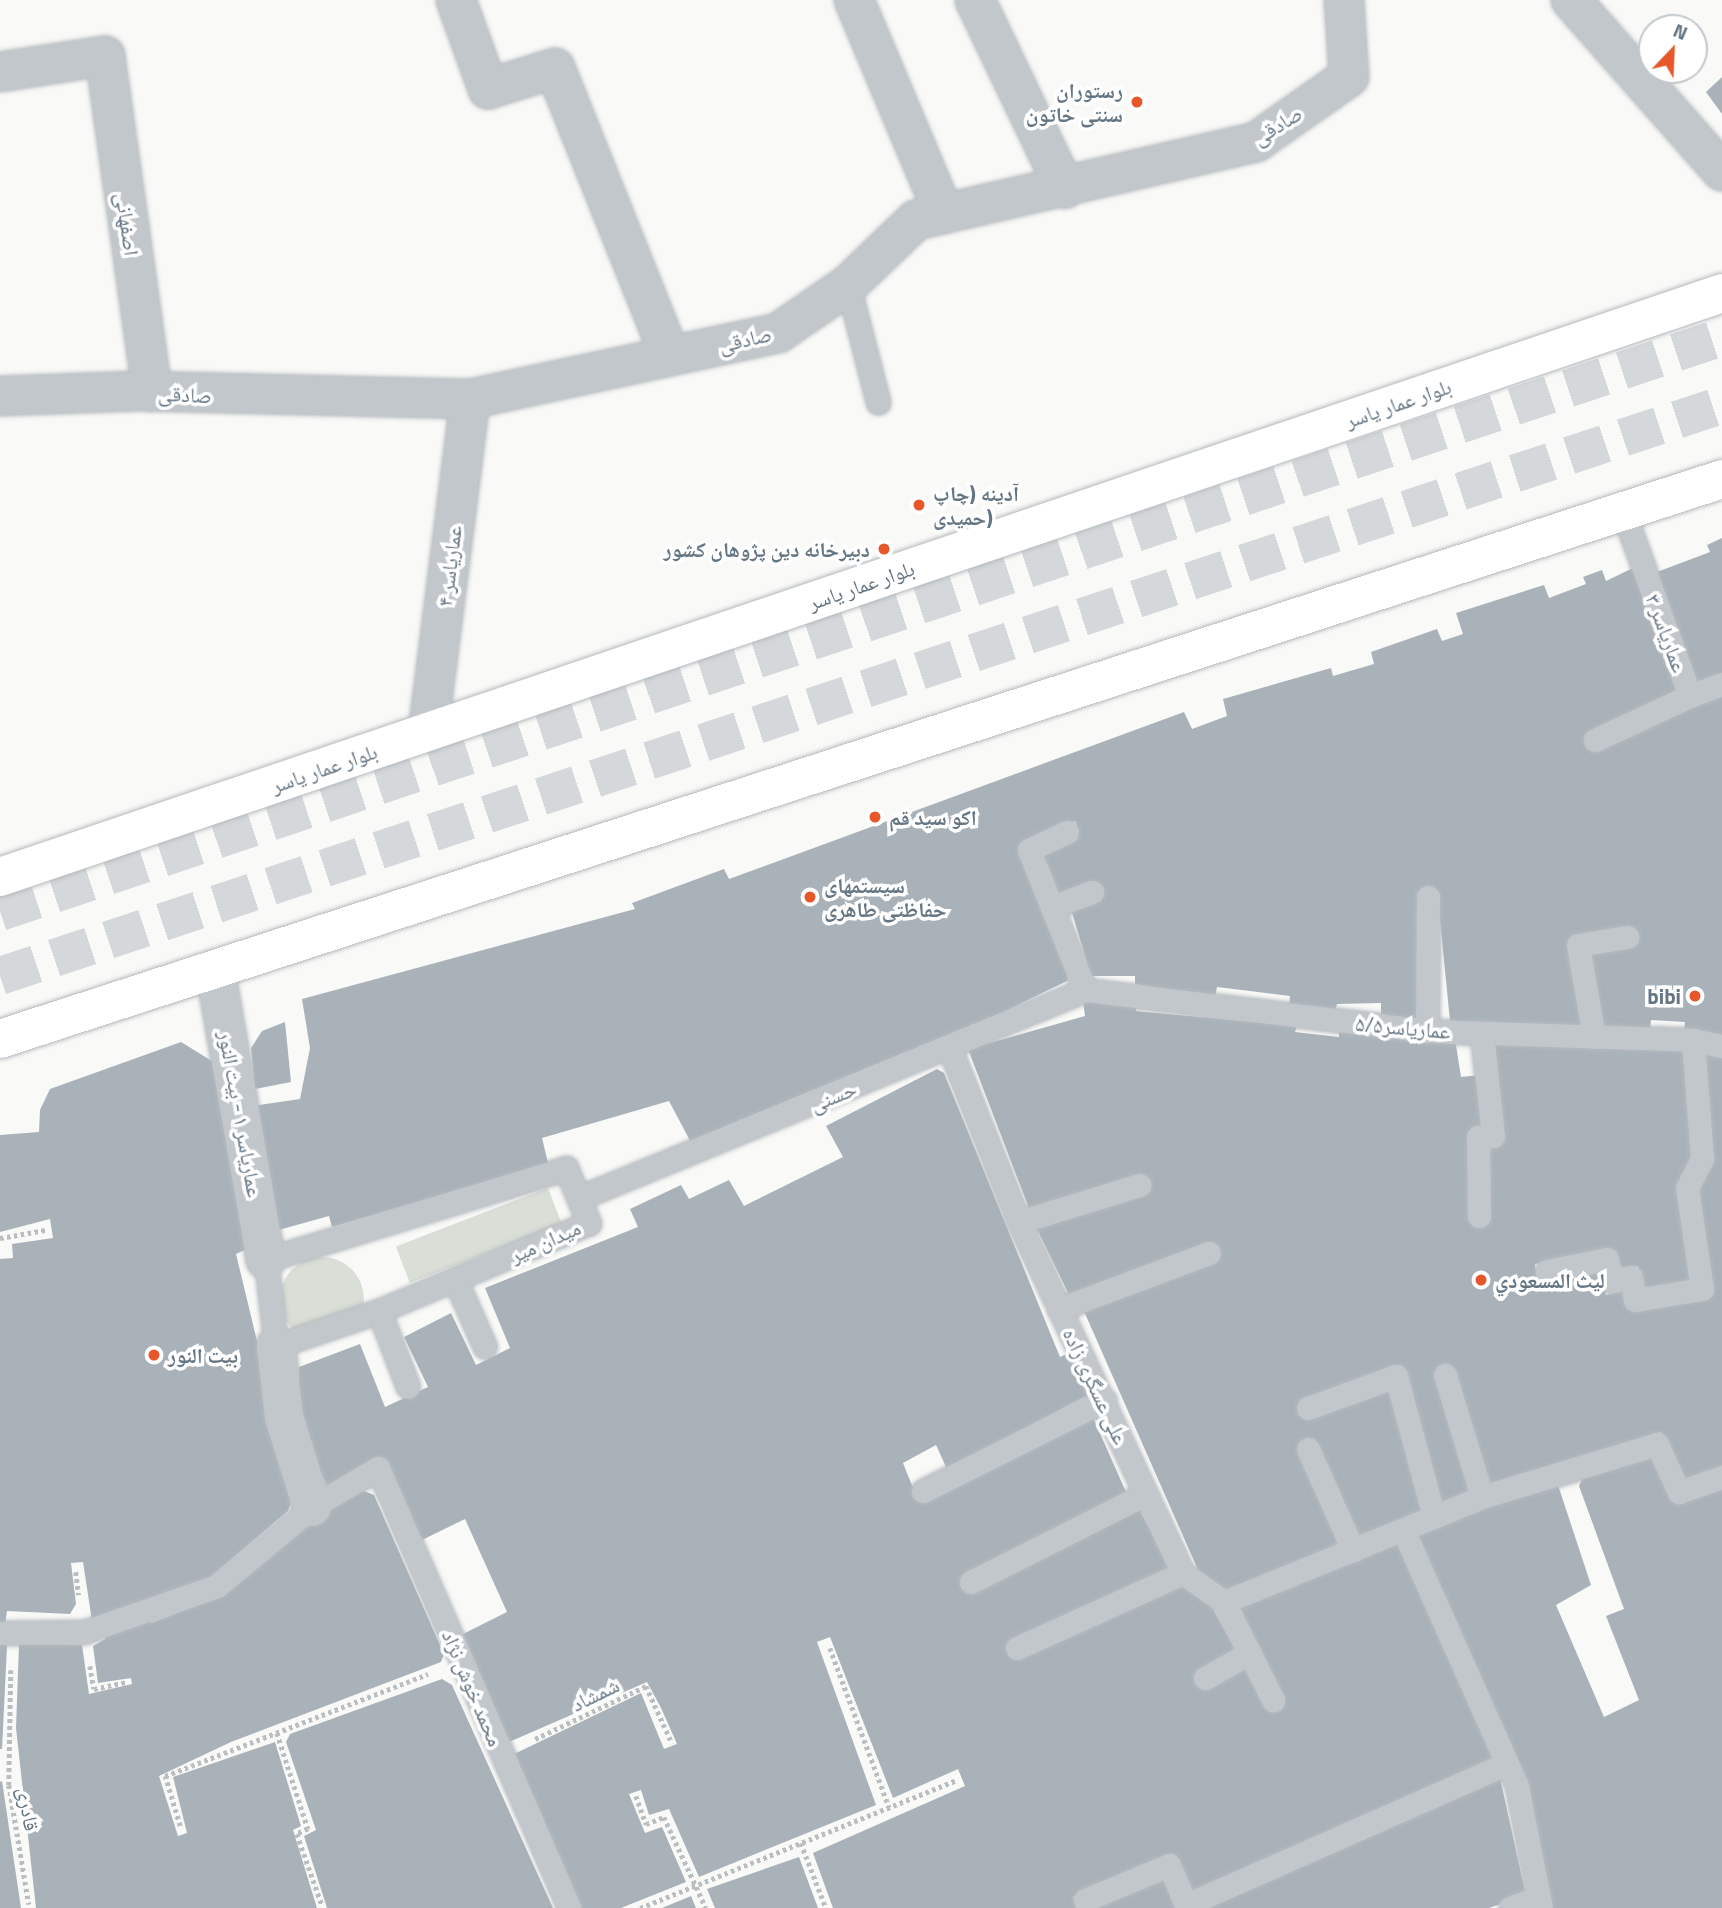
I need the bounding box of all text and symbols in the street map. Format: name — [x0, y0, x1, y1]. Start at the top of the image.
north arrow — [1638, 14, 1708, 84]
text: N — [1669, 15, 1692, 47]
place label: رستوران سنتی خاتون — [1026, 77, 1123, 127]
marker: رستوران سنتی خاتون — [1129, 94, 1145, 110]
street label: صادقی — [1248, 100, 1306, 150]
street label: اصفهانی — [111, 191, 145, 257]
street label: صادقی — [716, 321, 774, 357]
street label: بلوار عمار یاسر — [1342, 373, 1454, 433]
street label: صادقی — [157, 380, 213, 408]
place label: آدینه (چاپ حمیدی) — [933, 480, 1019, 530]
marker: آدینه (چاپ حمیدی) — [911, 497, 927, 513]
street label: عماریاسر ۴ — [432, 524, 466, 608]
place label: دبیرخانه دین پژوهان کشور — [664, 536, 870, 562]
marker: دبیرخانه دین پژوهان کشور — [876, 541, 892, 557]
street label: بلوار عمار یاسر — [805, 555, 917, 615]
street label: عماریاسر ۳ — [1641, 590, 1693, 676]
street label: بلوار عمار یاسر — [268, 738, 380, 798]
place label: اکو سید قم — [889, 804, 977, 830]
marker: اکو سید قم — [867, 809, 883, 825]
place label: سیستمهای حفاظتی طاهری — [824, 872, 947, 922]
marker: سیستمهای حفاظتی طاهری — [802, 889, 818, 905]
place label: bibi — [1647, 983, 1681, 1009]
marker: bibi — [1687, 988, 1703, 1004]
street label: عماریاسر۵/۵ — [1355, 1010, 1451, 1044]
street label: عماریاسر ۱ - بیت النور — [214, 1029, 268, 1199]
street label: حسنی — [806, 1075, 860, 1117]
street label: میدان میر — [506, 1214, 584, 1268]
place label: ليث المسعودي — [1495, 1267, 1605, 1293]
marker: ليث المسعودي — [1473, 1272, 1489, 1288]
street label: علی عسگری زاده — [1058, 1324, 1134, 1448]
place label: بیت النور — [168, 1342, 238, 1368]
marker: بیت النور — [146, 1347, 162, 1363]
street label: محمد خوش نژاد — [437, 1626, 509, 1750]
street label: شمشاد — [567, 1672, 623, 1716]
street label: قادری — [13, 1785, 45, 1833]

